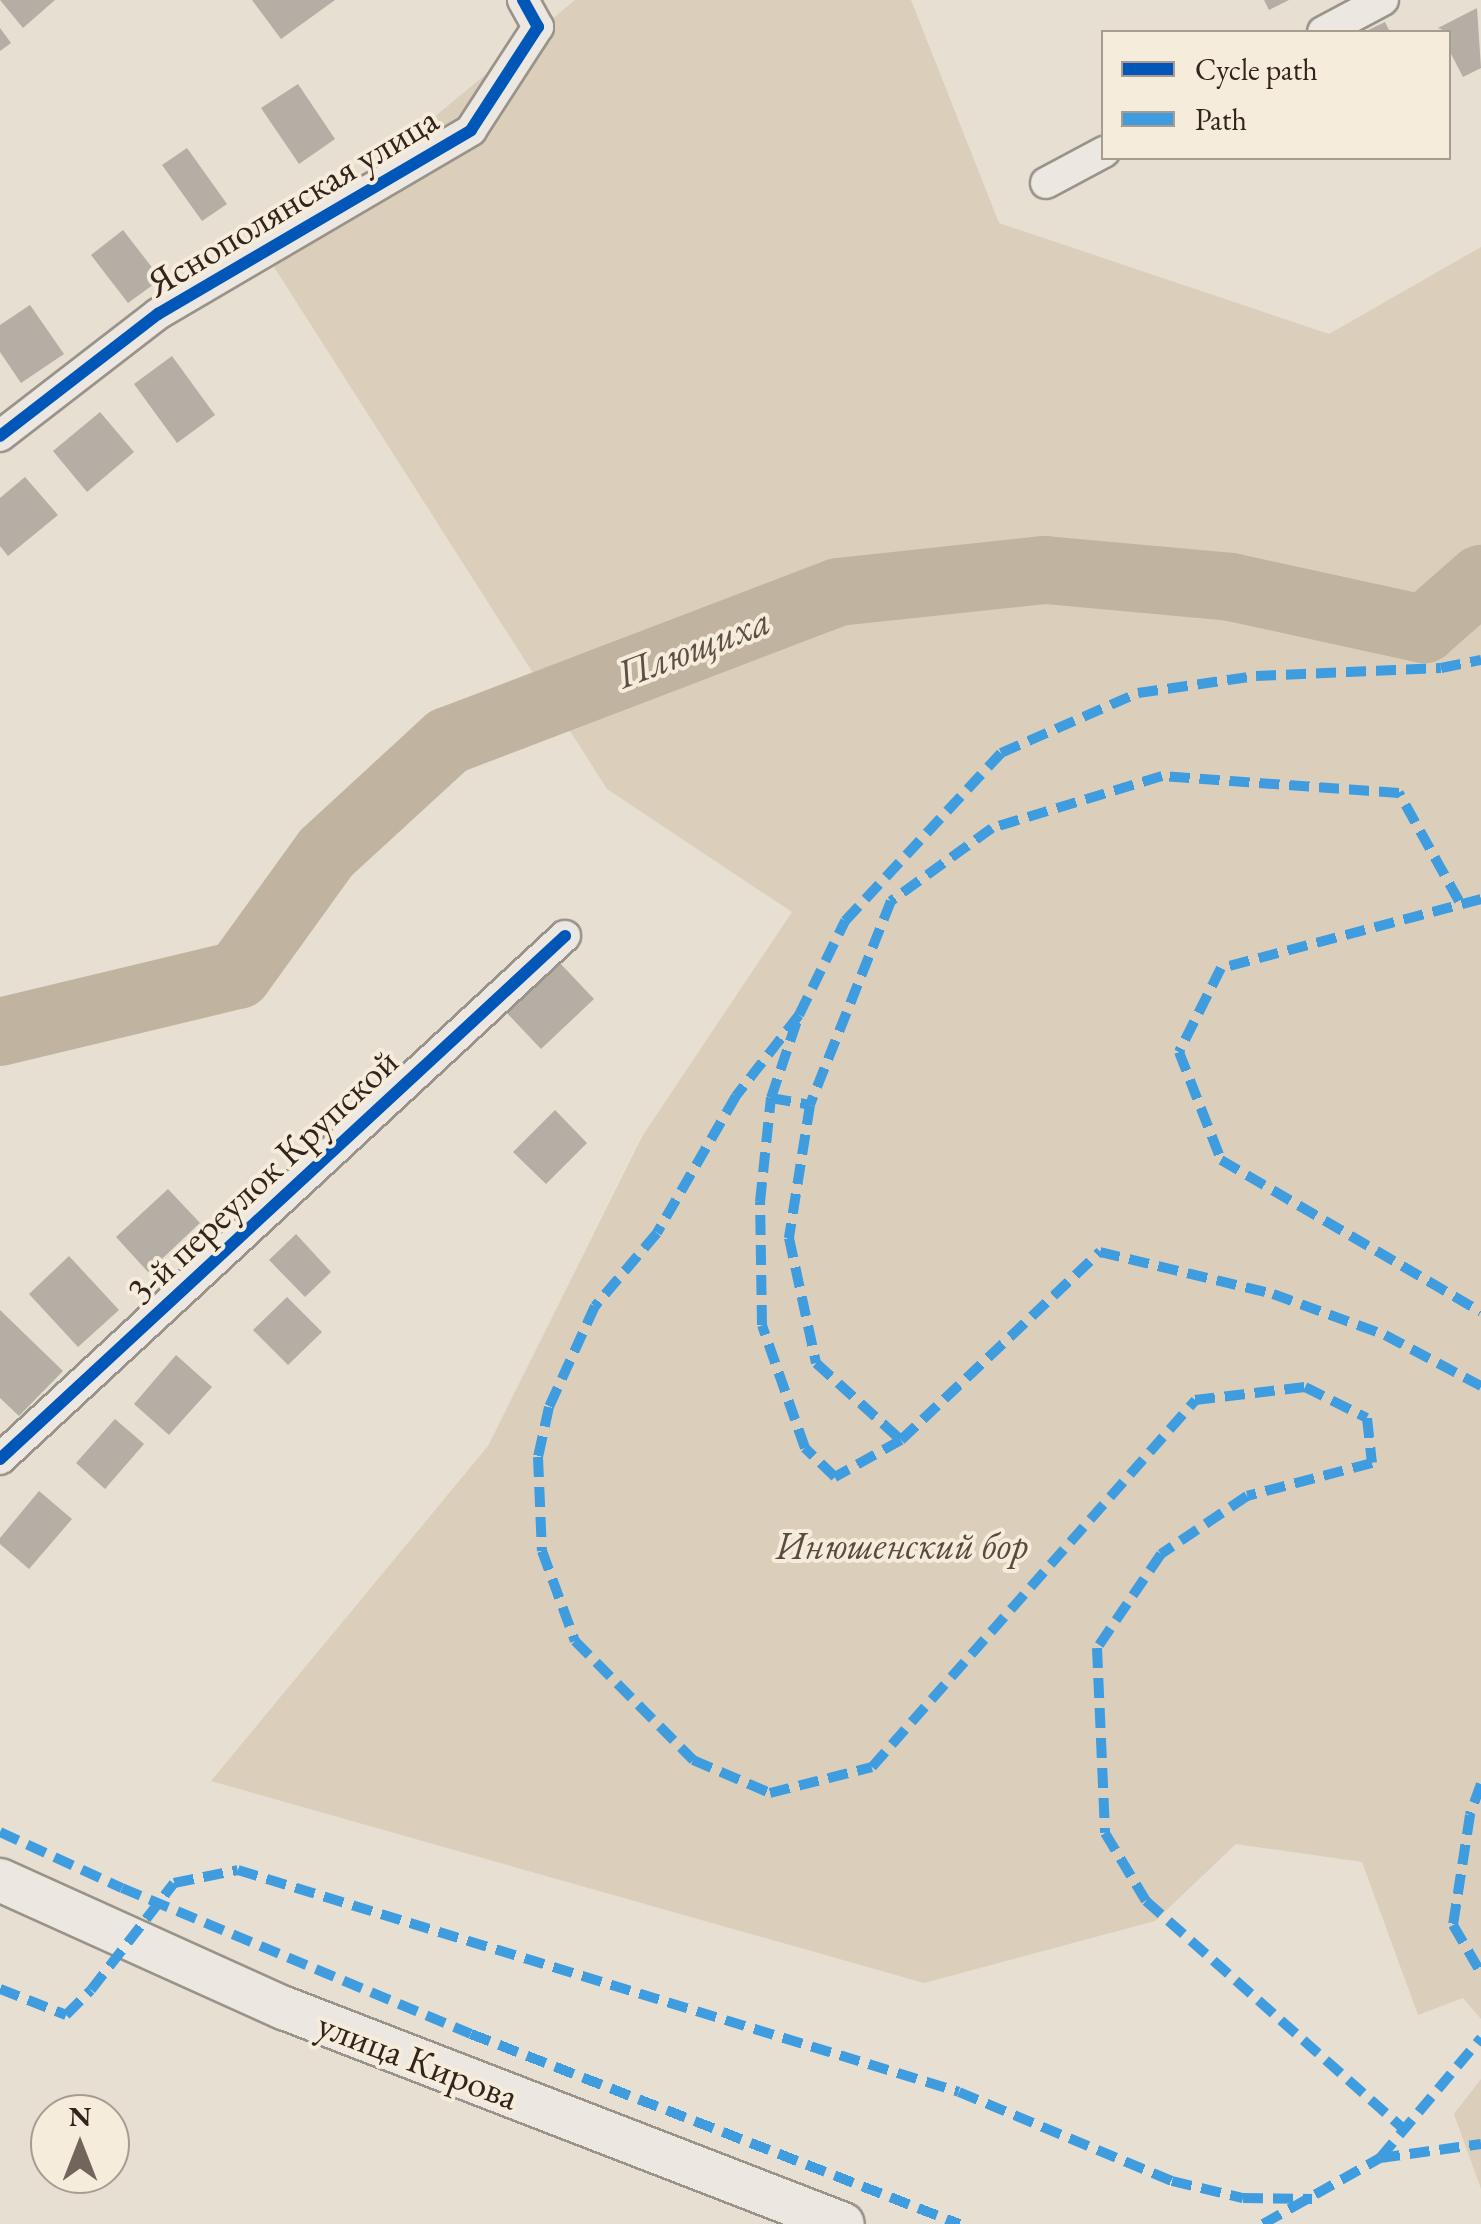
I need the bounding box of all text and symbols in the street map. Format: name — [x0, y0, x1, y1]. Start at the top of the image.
legend — [1101, 30, 1451, 160]
text: Cycle path — [1195, 50, 1318, 89]
street label: Яснополянская улица — [138, 96, 446, 306]
text: Path — [1195, 100, 1247, 139]
water label: Плющиха — [609, 596, 777, 698]
street label: 3-й переулок Крупской — [117, 1039, 407, 1313]
park label: Инюшенский бор — [776, 1522, 1028, 1568]
street label: улица Кирова — [311, 2001, 525, 2119]
north arrow — [30, 2094, 130, 2194]
text: N — [69, 2098, 91, 2134]

